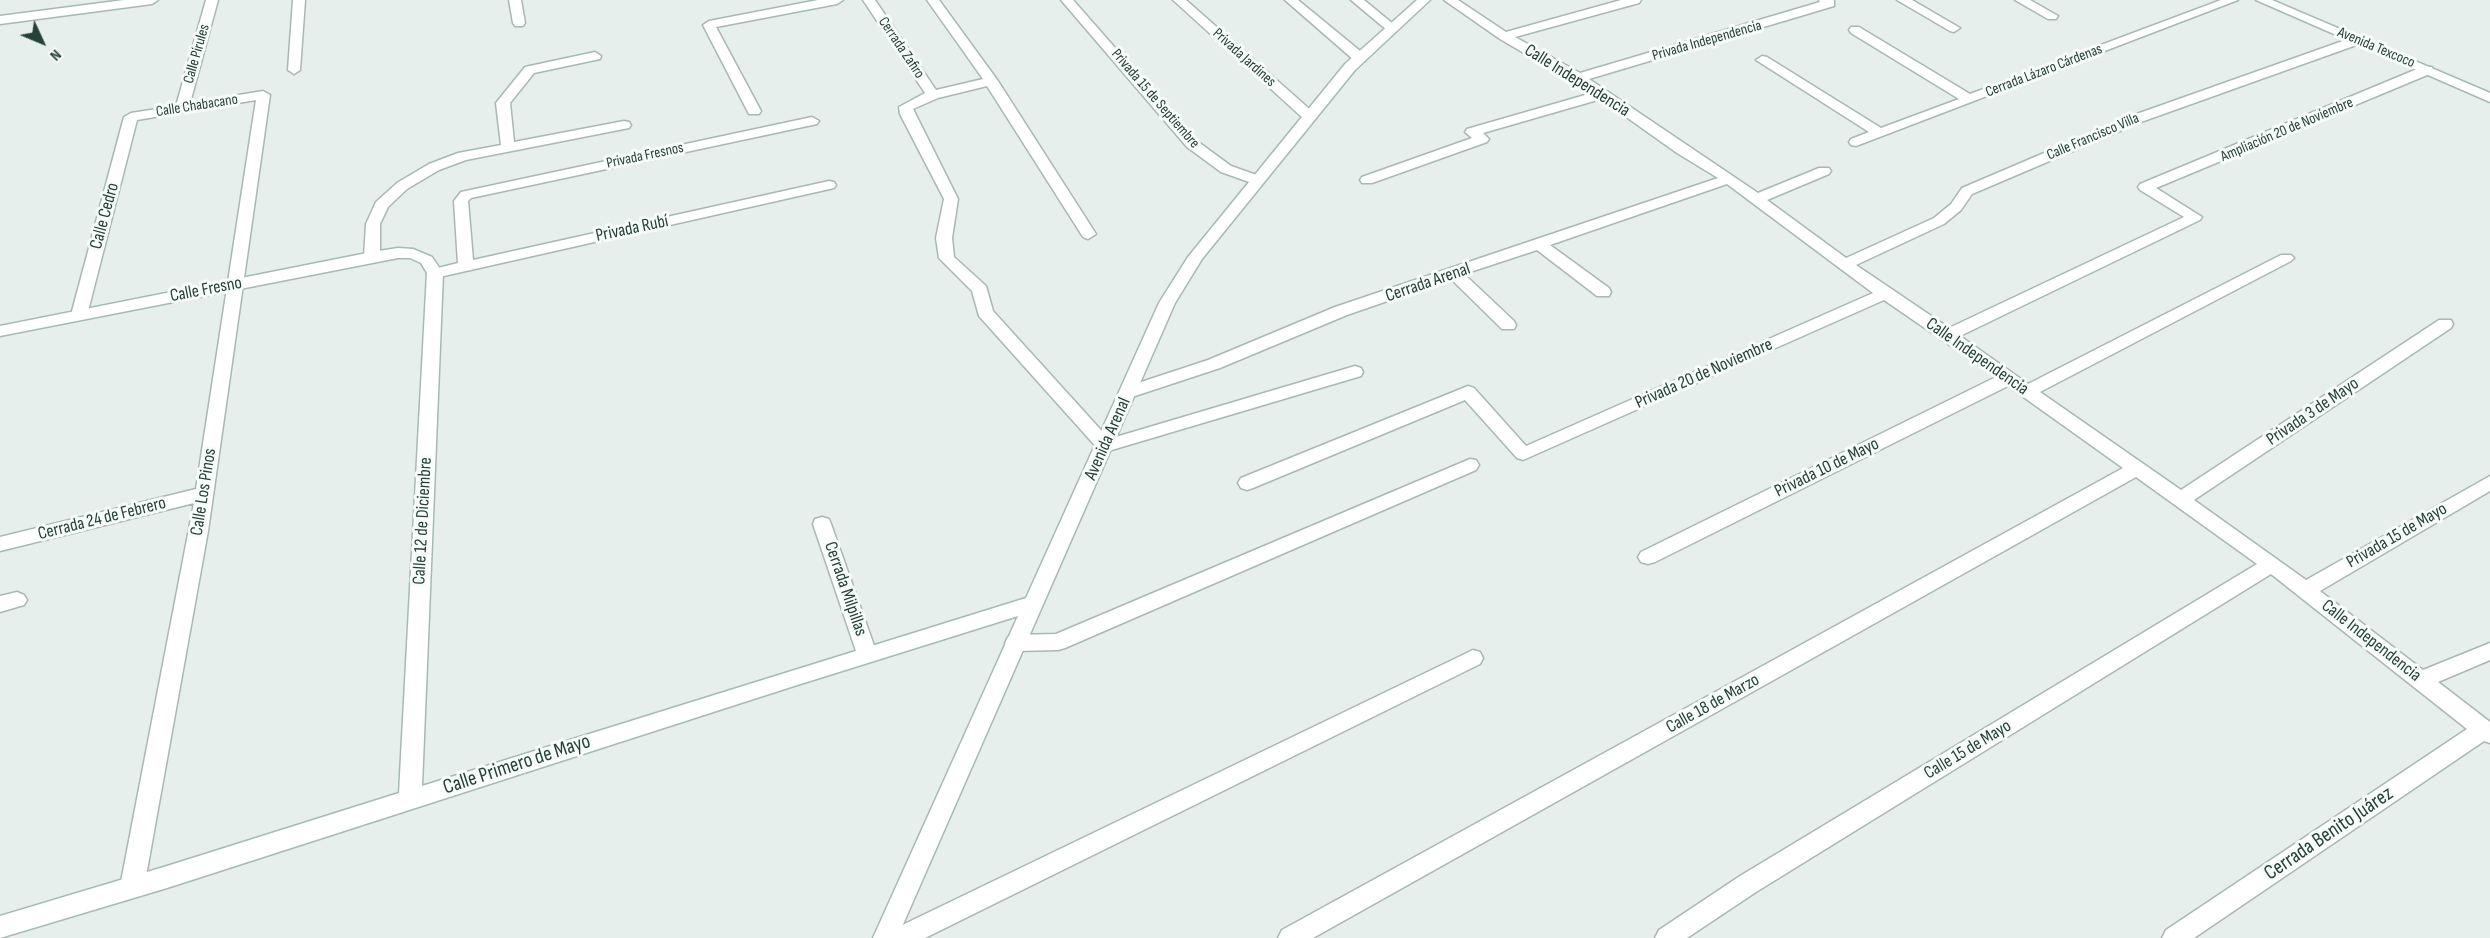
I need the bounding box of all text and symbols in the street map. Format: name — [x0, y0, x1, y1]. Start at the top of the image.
north arrow — [12, 12, 72, 72]
street label: Cerrada Zafiro — [874, 14, 928, 82]
street label: Privada Independencia — [1650, 17, 1764, 65]
street label: Calle Pirules — [180, 22, 214, 86]
street label: Avenida Texcoco — [2335, 24, 2417, 72]
street label: Privada Jardines — [1209, 25, 1279, 91]
street label: Calle Independencia — [1520, 40, 1634, 122]
street label: Cerrada Lázaro Cárdenas — [1983, 40, 2105, 102]
text: N — [46, 45, 65, 65]
street label: Privada 15 de Septiembre — [1107, 46, 1203, 152]
street label: Calle Chabacano — [155, 91, 239, 121]
street label: Ampliación 20 de Noviembre — [2218, 94, 2356, 166]
street label: Calle Francisco Villa — [2044, 110, 2142, 164]
street label: Privada Fresnos — [605, 139, 685, 173]
street label: Calle Cedro — [86, 180, 124, 252]
street label: Privada Rubí — [594, 211, 670, 247]
street label: Cerrada Arenal — [1383, 258, 1473, 308]
street label: Calle Fresno — [168, 272, 244, 308]
street label: Calle Independencia — [1921, 314, 2033, 400]
street label: Privada 20 de Noviembre — [1632, 334, 1776, 414]
street label: Privada 3 de Mayo — [2263, 373, 2363, 451]
street label: Avenida Arenal — [1080, 394, 1136, 484]
street label: Privada 10 de Mayo — [1771, 433, 1883, 503]
street label: Calle Los Pinos — [186, 447, 222, 537]
street label: Calle 12 de Diciembre — [409, 457, 437, 585]
street label: Cerrada 24 de Febrero — [36, 493, 168, 545]
street label: Privada 15 de Mayo — [2343, 498, 2451, 574]
street label: Cerrada Milpillas — [819, 539, 871, 639]
street label: Calle Independencia — [2317, 595, 2425, 687]
street label: Calle 18 de Marzo — [1663, 670, 1763, 738]
street label: Calle 15 de Mayo — [1920, 716, 2016, 784]
street label: Calle Primero de Mayo — [440, 729, 594, 801]
street label: Cerrada Benito Juárez — [2260, 782, 2398, 886]

